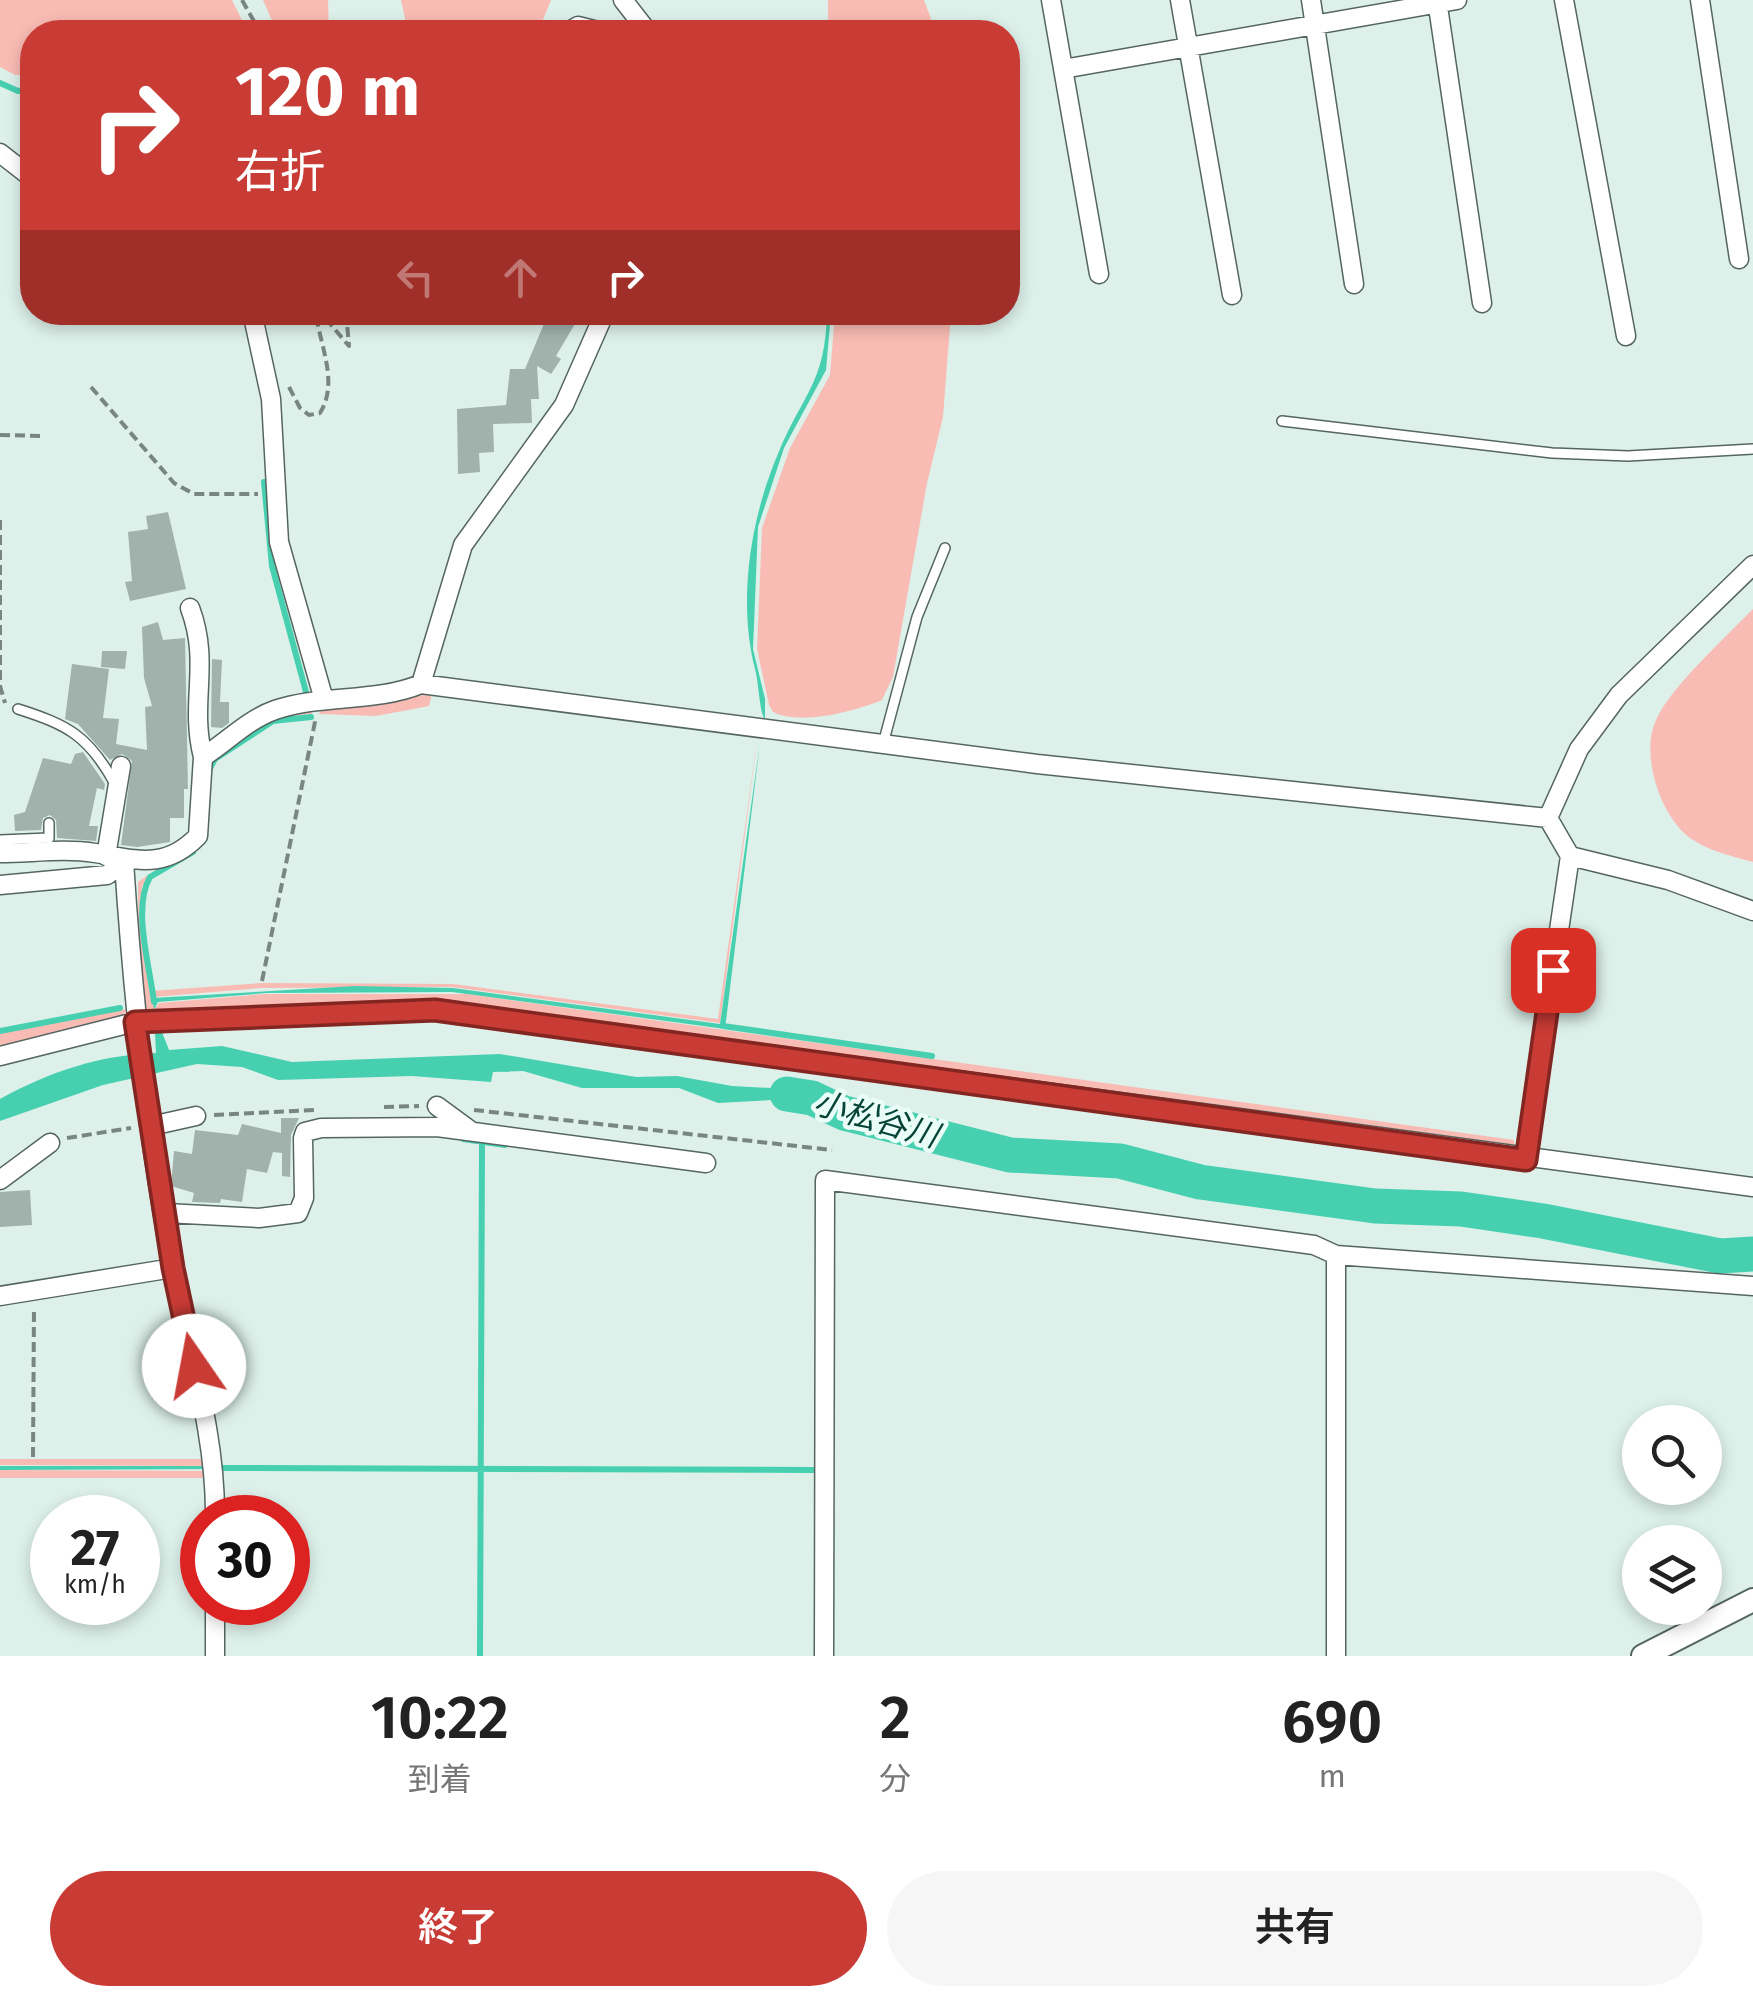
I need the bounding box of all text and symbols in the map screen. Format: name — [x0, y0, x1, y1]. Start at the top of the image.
text: 120 m — [235, 50, 420, 134]
icon: right — [70, 60, 200, 190]
text: 右折 — [235, 145, 325, 199]
icon: left — [388, 250, 443, 305]
icon: ahead — [493, 250, 548, 305]
icon: right — [598, 250, 653, 305]
pin — [1511, 928, 1596, 1013]
icon: arrive — [1526, 943, 1581, 998]
water label: 小松谷川 — [809, 1083, 946, 1156]
position arrow — [142, 1314, 246, 1418]
map controls — [1622, 1405, 1722, 1625]
button: search — [1622, 1405, 1722, 1505]
speed limit sign: 30 — [180, 1495, 310, 1625]
text: 27 — [71, 1518, 119, 1578]
button: layers — [1622, 1525, 1722, 1625]
text: km/h — [64, 1570, 126, 1600]
text: 10:22 — [371, 1682, 509, 1754]
text: 2 — [880, 1682, 911, 1754]
text: 690 — [1282, 1686, 1382, 1758]
text: m — [1318, 1757, 1346, 1795]
text: 到着 — [408, 1760, 472, 1798]
text: 分 — [879, 1760, 911, 1798]
button: 終了 — [50, 1871, 867, 1986]
button: 共有 — [887, 1871, 1703, 1986]

